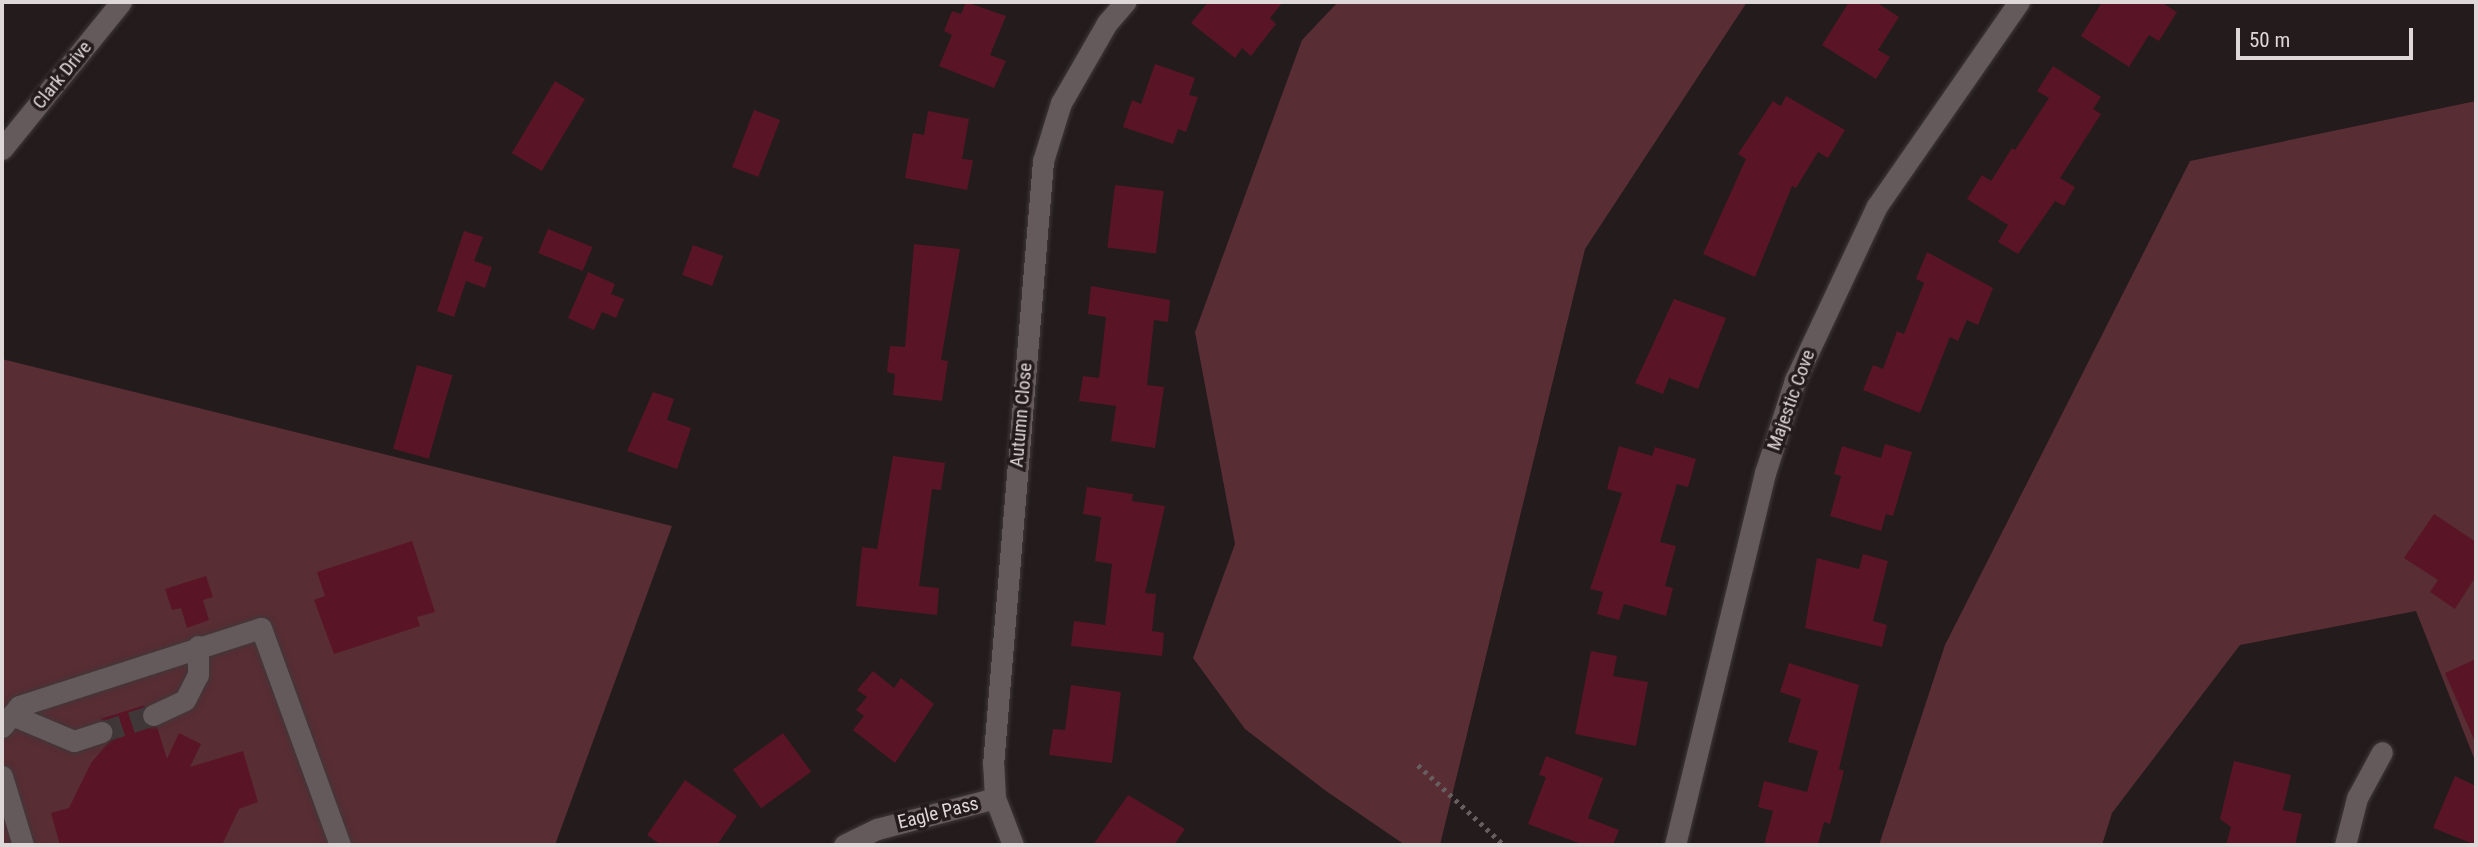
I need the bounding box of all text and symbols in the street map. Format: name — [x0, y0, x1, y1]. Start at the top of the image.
scale bar — [2240, 14, 2417, 58]
text: 50 m — [2249, 28, 2290, 52]
street label: Clark Drive — [28, 36, 96, 114]
street label: Majestic Cove — [1762, 347, 1820, 453]
street label: Autumn Close — [1005, 362, 1037, 468]
street label: Eagle Pass — [895, 792, 981, 834]

